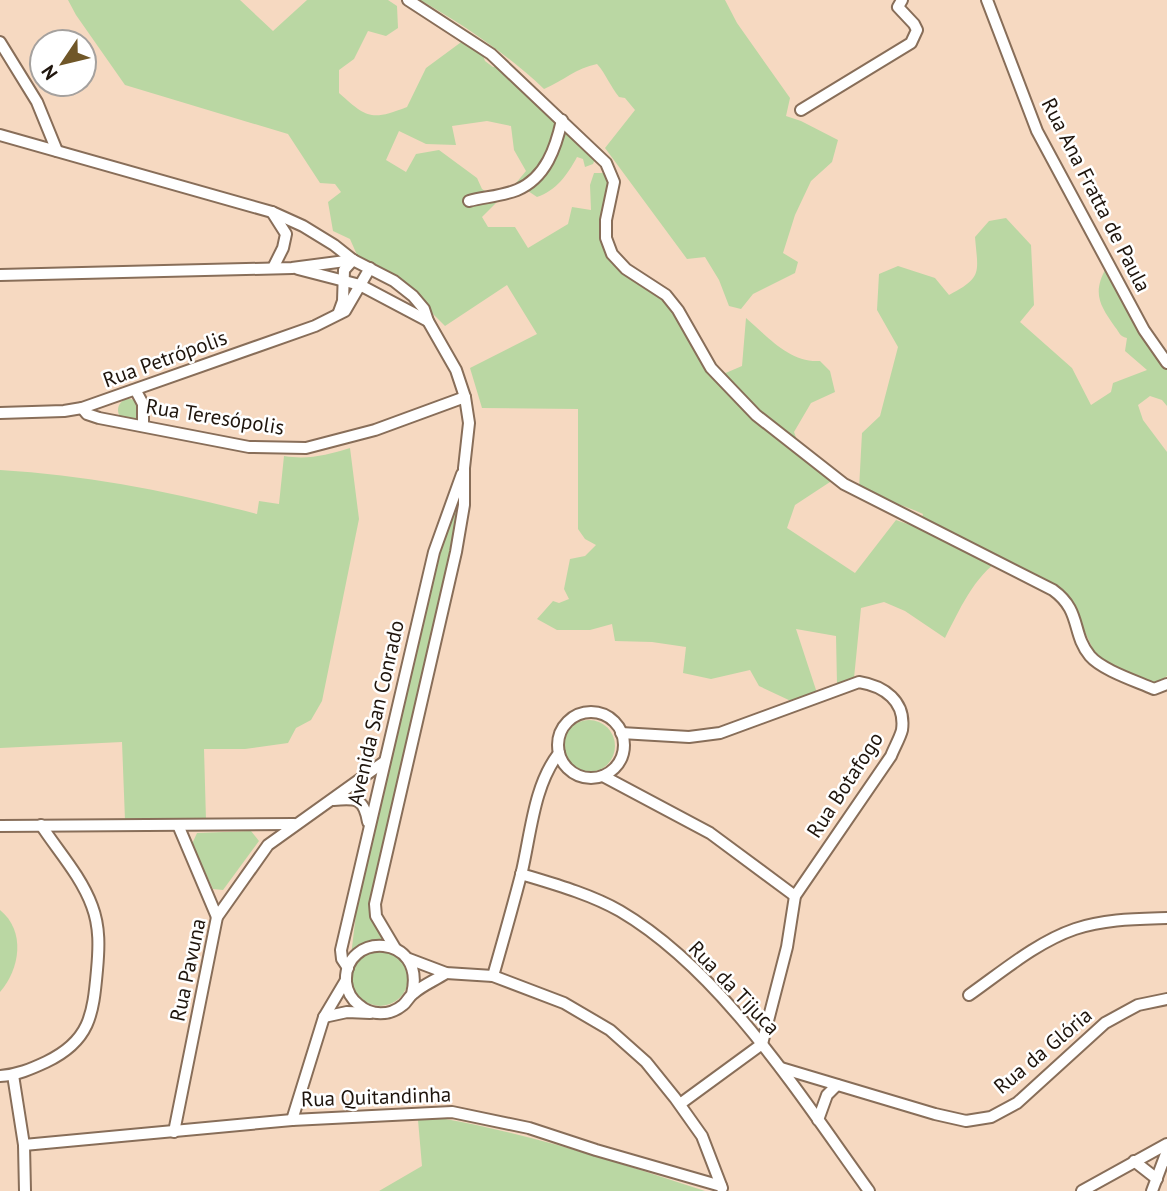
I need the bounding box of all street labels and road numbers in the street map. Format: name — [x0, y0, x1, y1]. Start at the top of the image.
street label: Rua Ana Fratta de Paula — [1036, 93, 1157, 296]
street label: Rua Petrópolis — [99, 324, 231, 393]
street label: Rua Teresópolis — [144, 392, 286, 441]
street label: Avenida San Conrado — [341, 618, 410, 808]
street label: Rua Botafogo — [800, 727, 889, 843]
street label: Rua Pavuna — [163, 916, 212, 1024]
street label: Rua da Tijuca — [683, 935, 786, 1040]
street label: Rua da Glória — [988, 1002, 1097, 1100]
street label: Rua Quitandinha — [300, 1080, 452, 1113]

